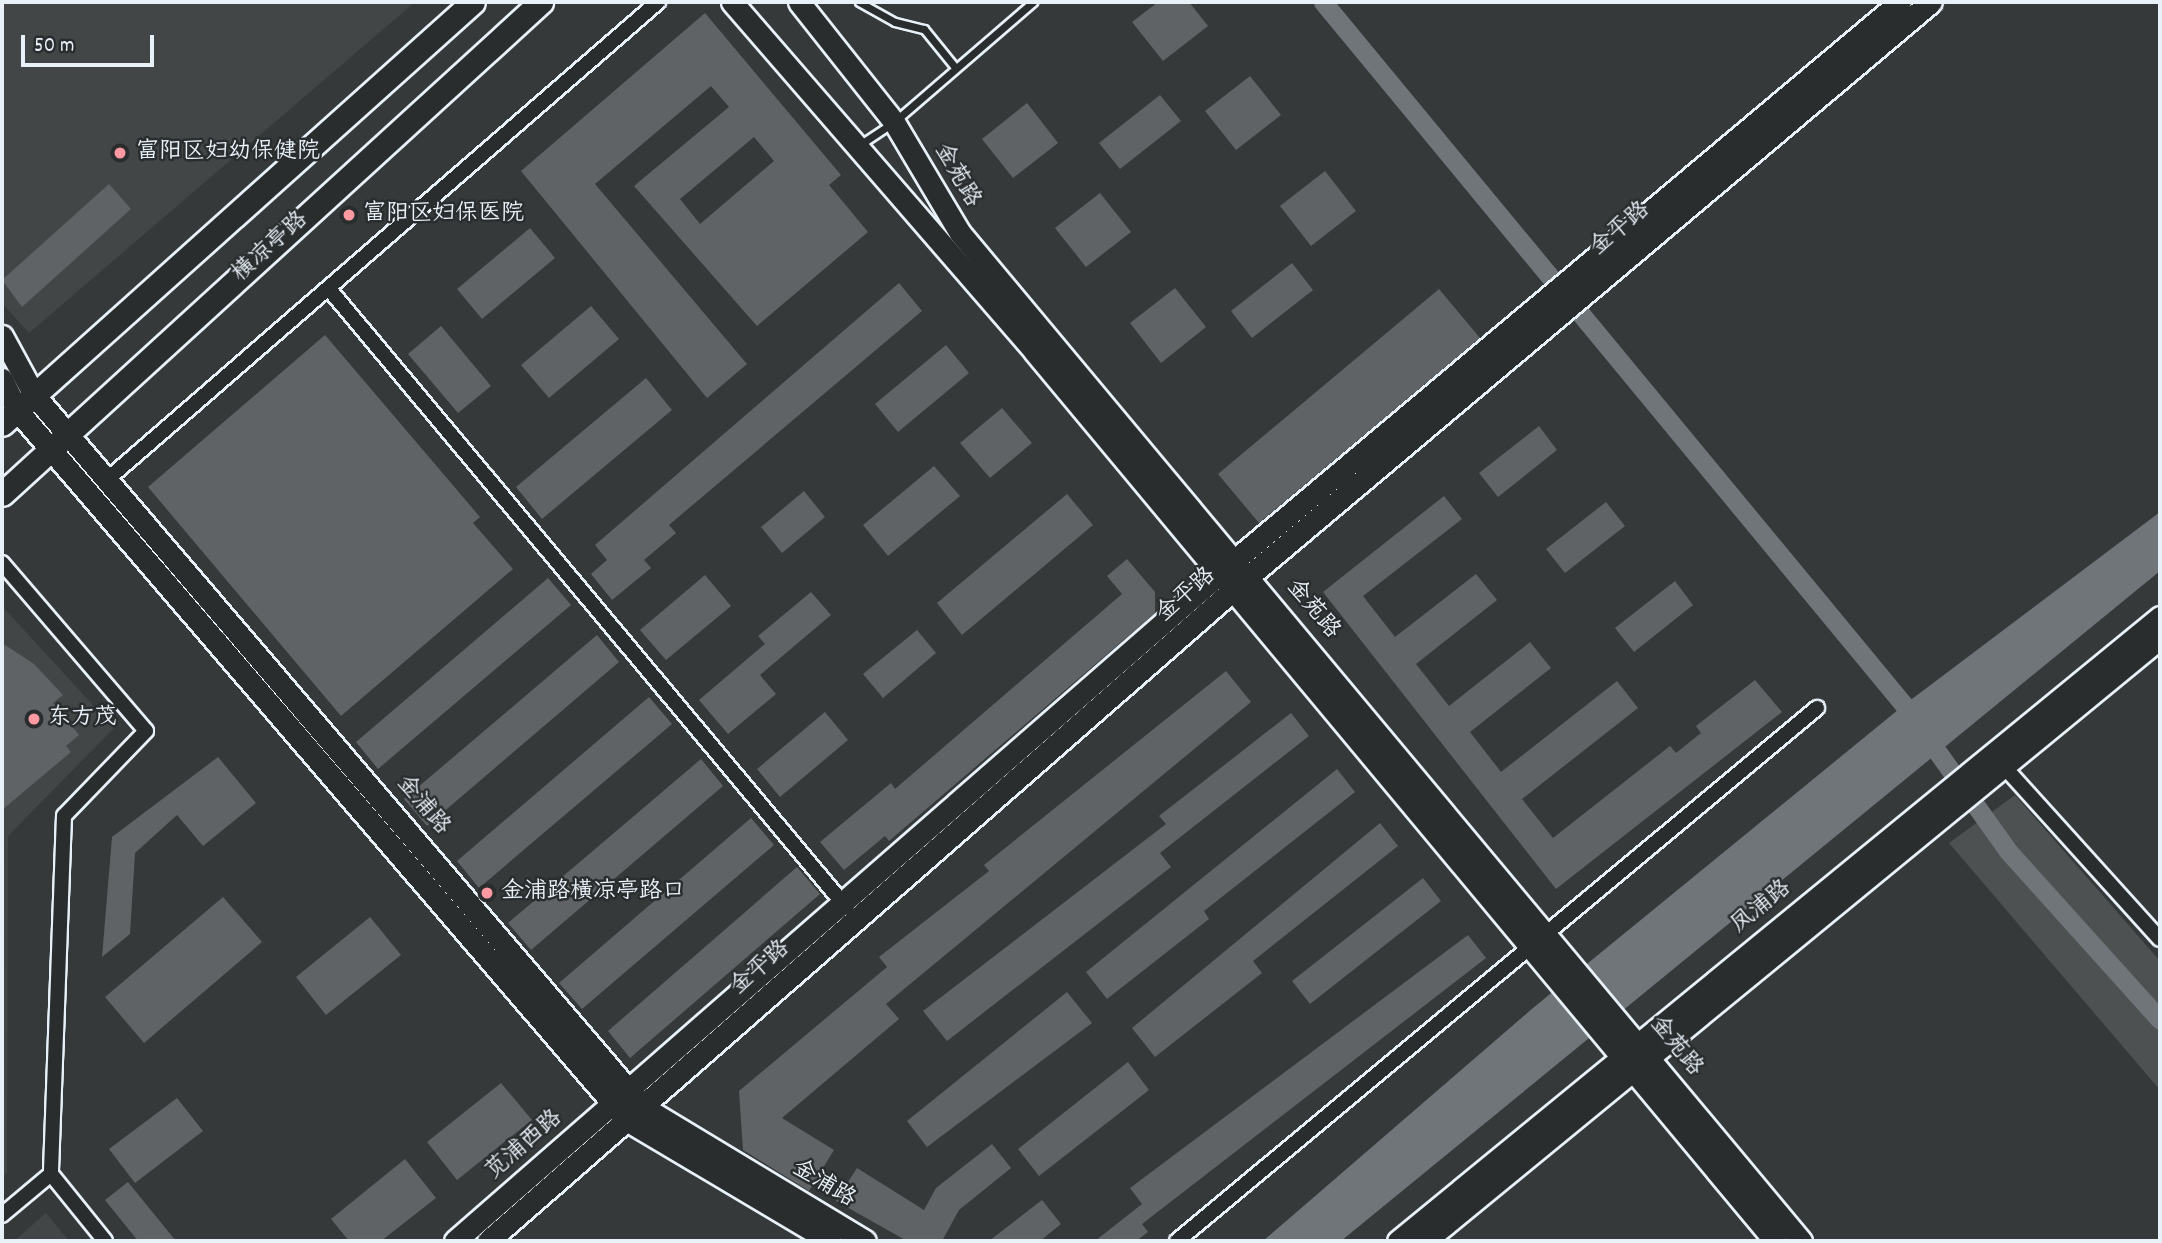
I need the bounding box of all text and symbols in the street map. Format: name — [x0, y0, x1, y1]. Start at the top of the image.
scale bar — [24, 21, 158, 65]
text: 50 m — [34, 32, 74, 62]
place label: 富阳区妇幼保健院 — [136, 139, 320, 167]
street label: 金苑路 — [927, 139, 985, 213]
marker: 富阳区妇幼保健院 — [110, 143, 130, 163]
street label: 金平路 — [1586, 197, 1656, 263]
place label: 富阳区妇保医院 — [363, 201, 524, 229]
street label: 横凉亭路 — [228, 207, 314, 289]
marker: 富阳区妇保医院 — [341, 207, 357, 223]
street label: 金平路 — [1152, 563, 1222, 629]
street label: 金苑路 — [1279, 575, 1345, 645]
place label: 东方茂 — [48, 705, 117, 733]
marker: 东方茂 — [26, 711, 42, 727]
street label: 金浦路 — [389, 771, 455, 841]
street label: 凤浦路 — [1727, 876, 1797, 940]
place label: 金浦路横凉亭路口 — [501, 879, 685, 907]
marker: 金浦路横凉亭路口 — [479, 885, 495, 901]
street label: 金平路 — [726, 936, 796, 1002]
street label: 金苑路 — [1643, 1012, 1707, 1082]
street label: 苋浦西路 — [481, 1105, 569, 1187]
street label: 金浦路 — [786, 1155, 860, 1215]

